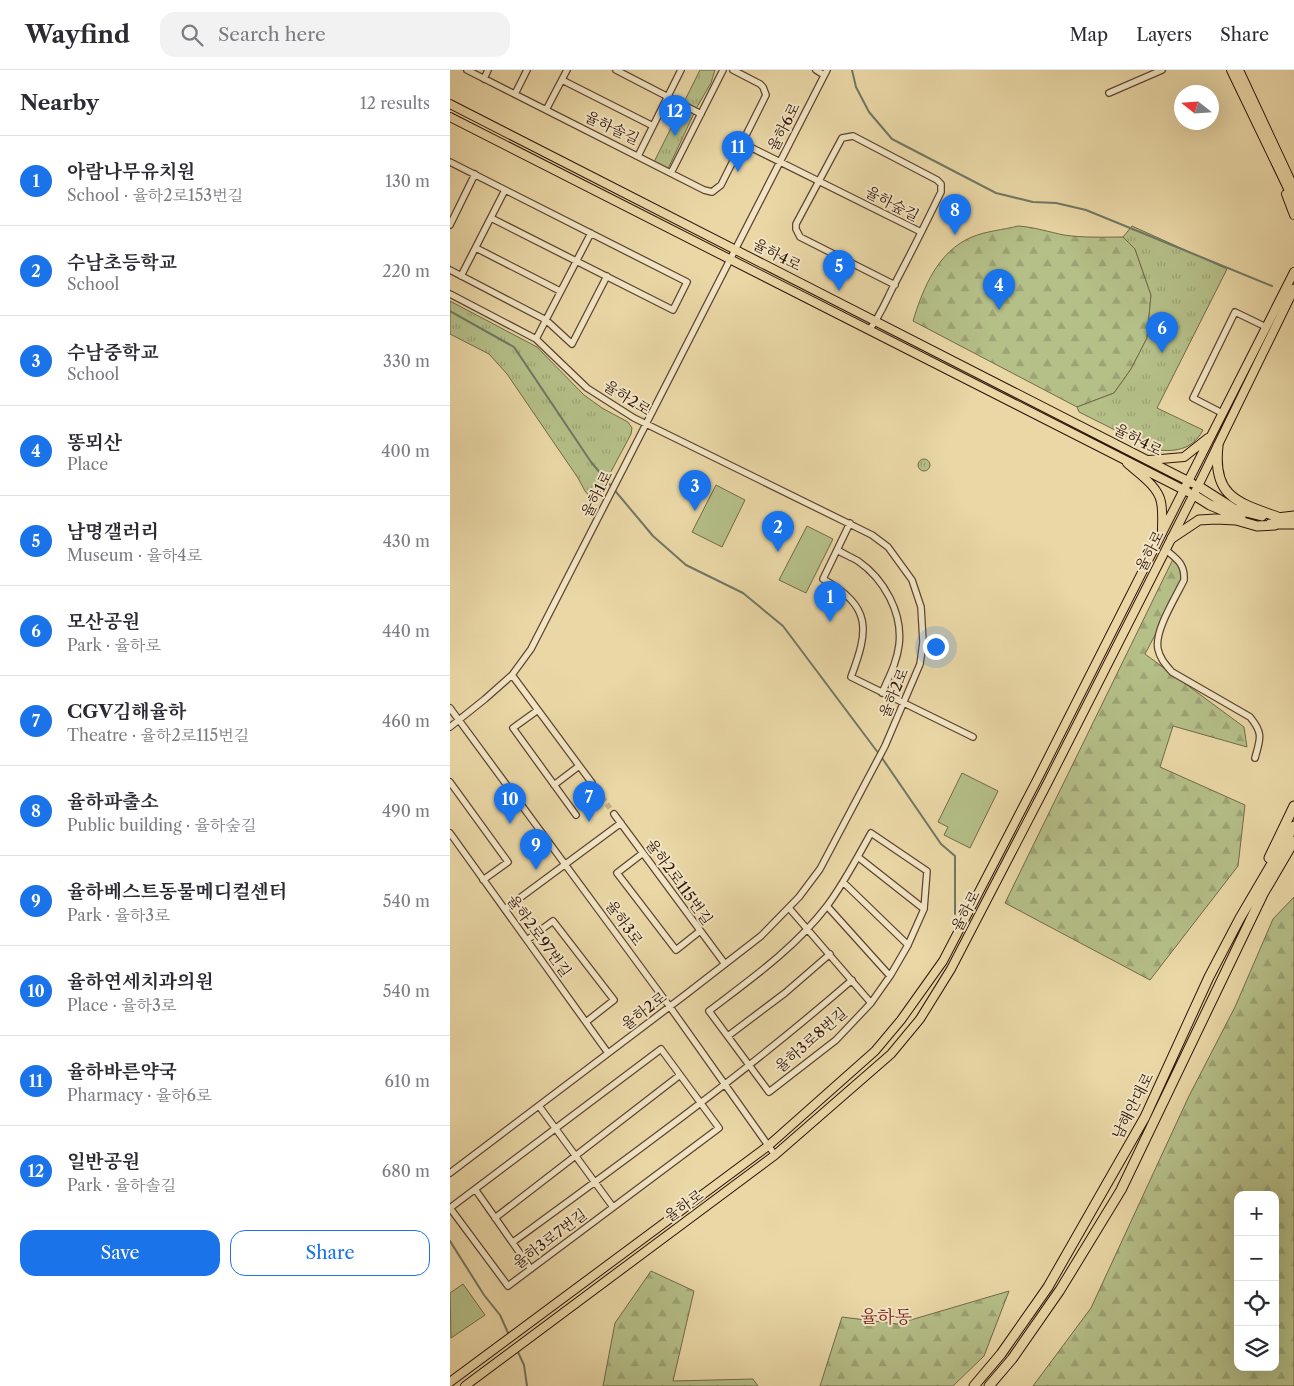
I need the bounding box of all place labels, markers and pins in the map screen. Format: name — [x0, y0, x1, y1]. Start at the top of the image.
pin: 12 — [659, 95, 691, 136]
pin: 11 — [722, 131, 754, 172]
pin: 8 — [939, 194, 971, 235]
pin: 5 — [823, 250, 855, 291]
pin: 4 — [983, 269, 1015, 310]
pin: 6 — [1146, 312, 1178, 353]
pin: 3 — [679, 470, 711, 511]
pin: 2 — [762, 511, 794, 552]
pin: 1 — [814, 581, 846, 622]
pin: 7 — [573, 781, 605, 822]
pin: 10 — [494, 783, 526, 824]
pin: 9 — [520, 829, 552, 870]

